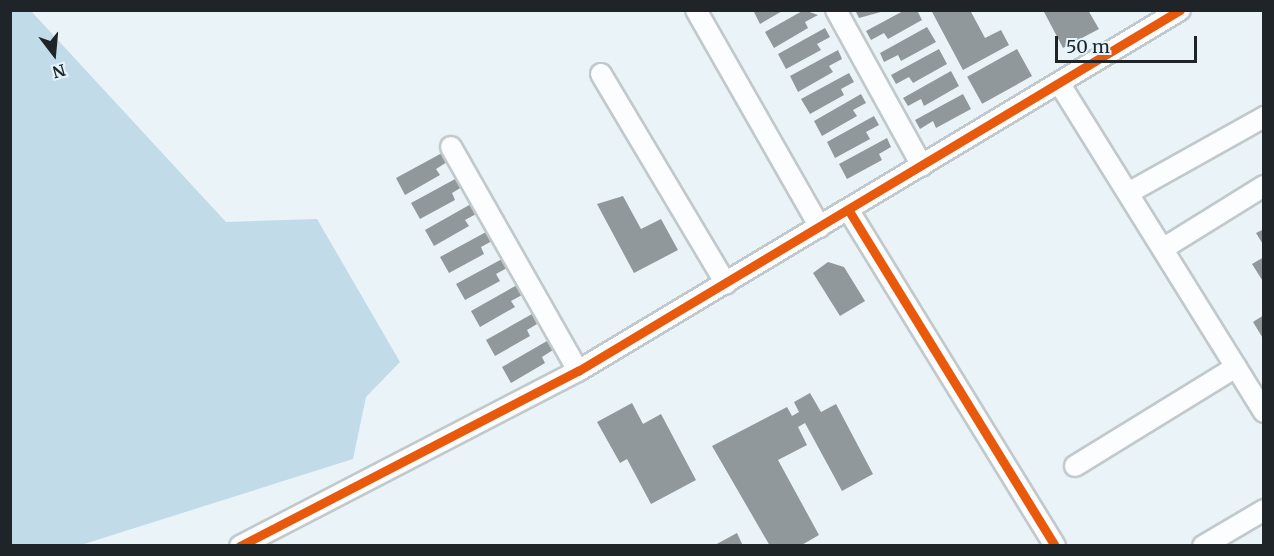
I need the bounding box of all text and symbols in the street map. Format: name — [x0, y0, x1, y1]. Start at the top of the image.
north arrow — [24, 24, 84, 84]
scale bar — [1058, 24, 1200, 62]
text: 50 m — [1066, 35, 1110, 58]
text: N — [50, 60, 68, 83]

